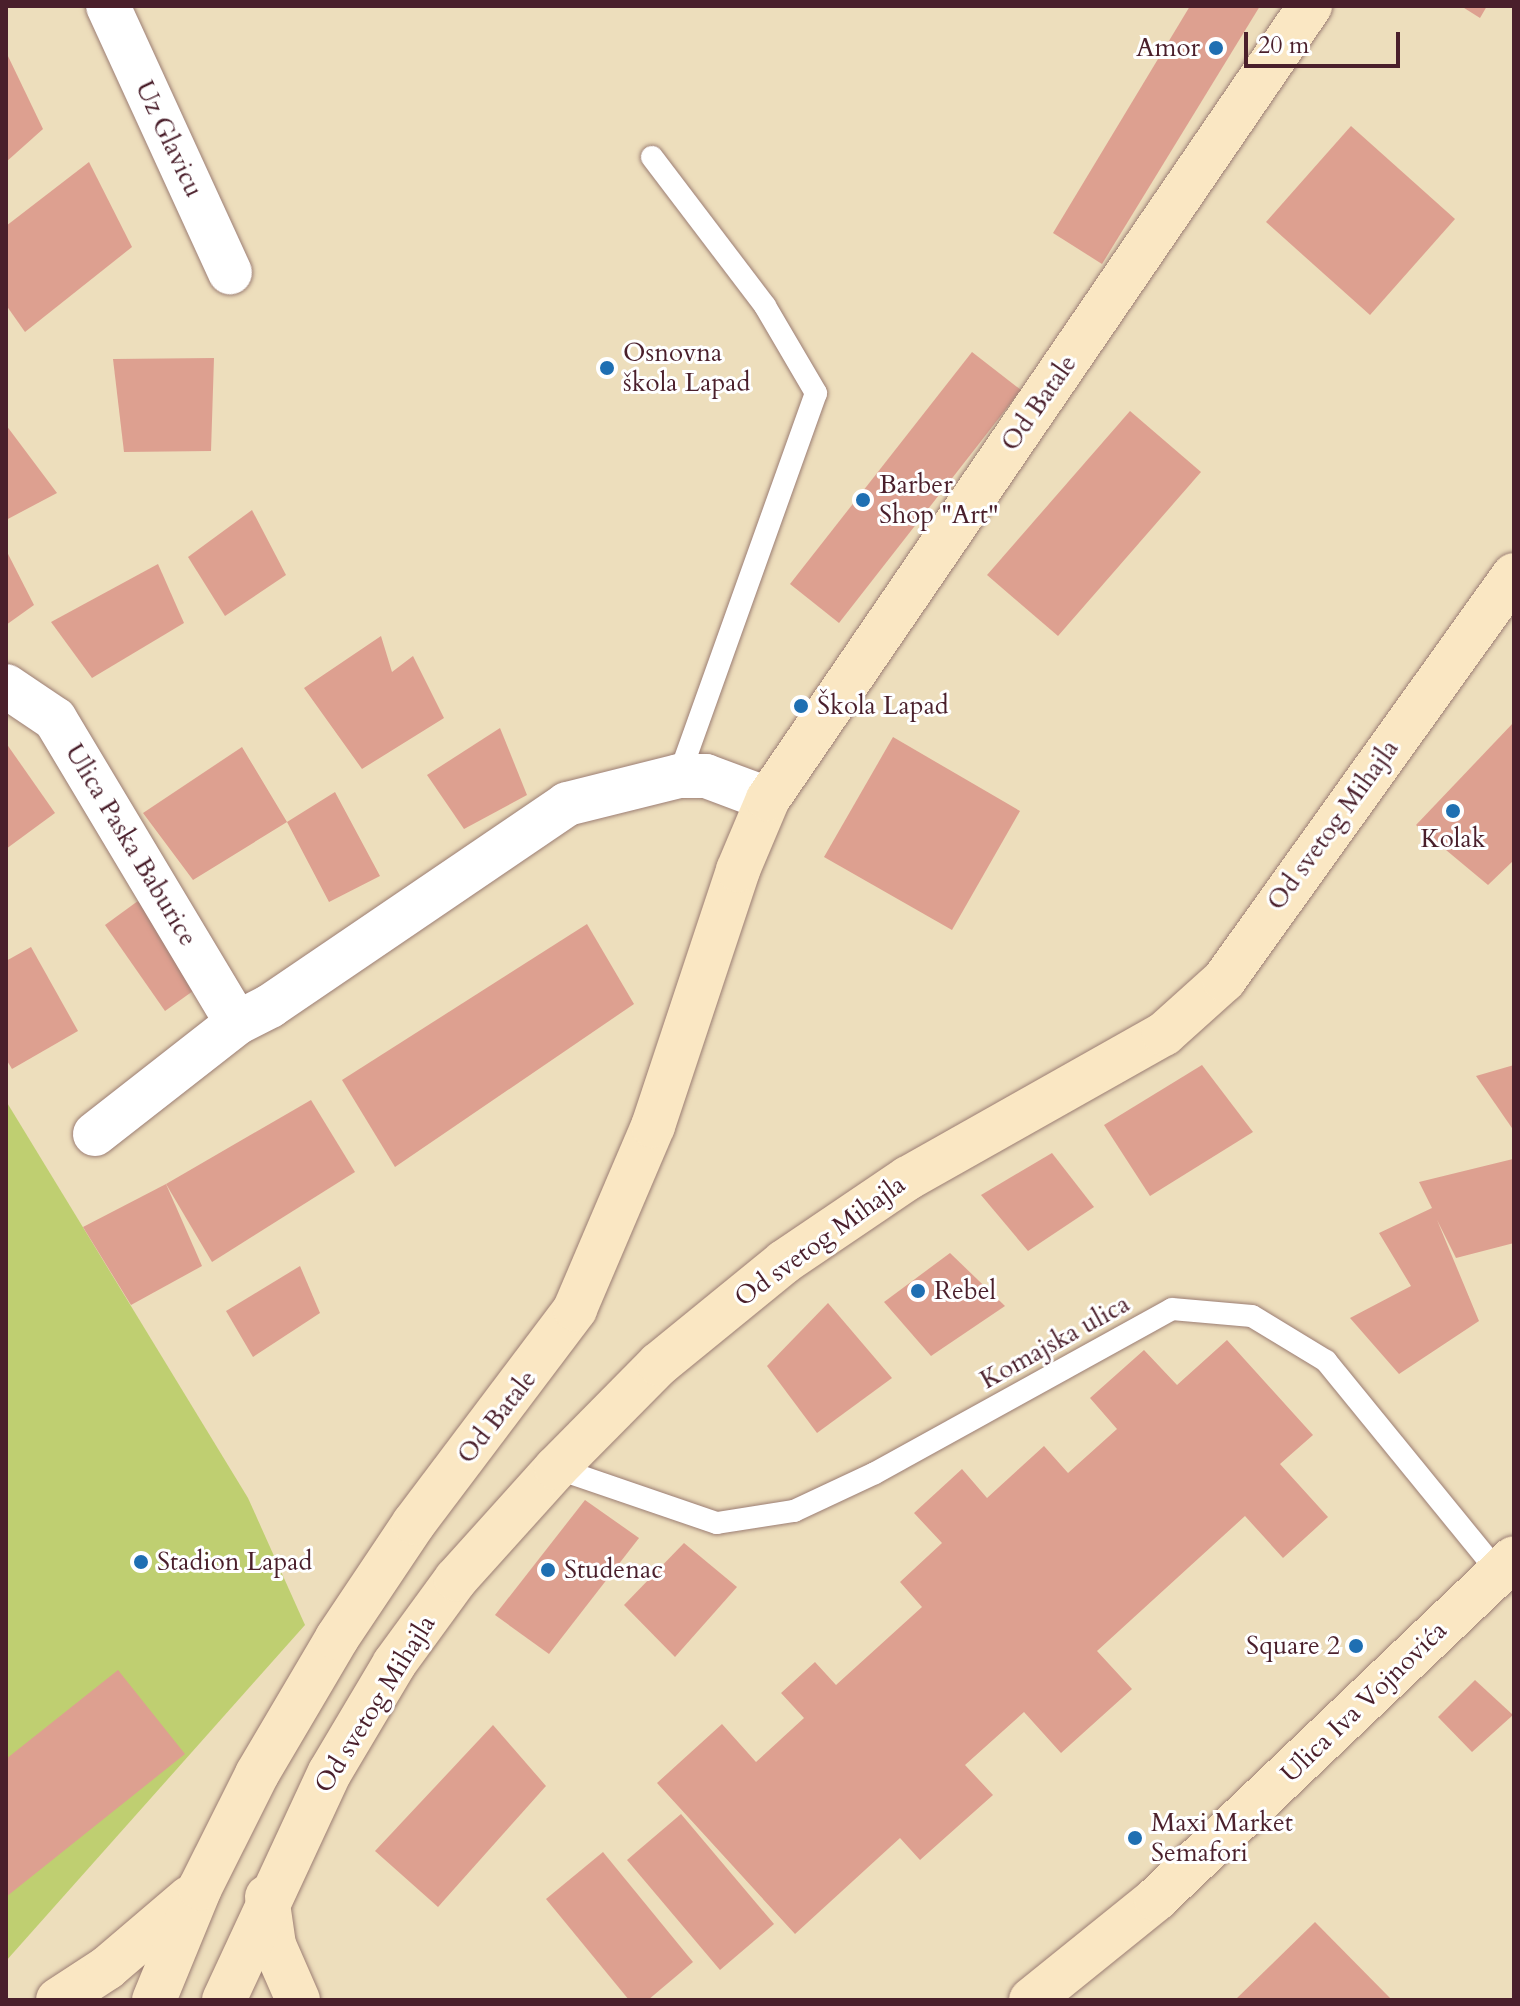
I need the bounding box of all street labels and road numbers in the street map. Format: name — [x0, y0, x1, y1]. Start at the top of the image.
street label: Uz Glavicu — [128, 76, 210, 202]
street label: Od Batale — [995, 349, 1083, 457]
street label: Od svetog Mihajla — [1261, 734, 1405, 916]
street label: Ulica Paska Baburice — [58, 738, 204, 952]
street label: Od svetog Mihajla — [729, 1169, 911, 1313]
street label: Komajska ulica — [975, 1288, 1135, 1396]
street label: Od Batale — [451, 1364, 543, 1470]
street label: Od svetog Mihajla — [308, 1610, 442, 1798]
street label: Ulica Iva Vojnovića — [1275, 1615, 1453, 1789]

